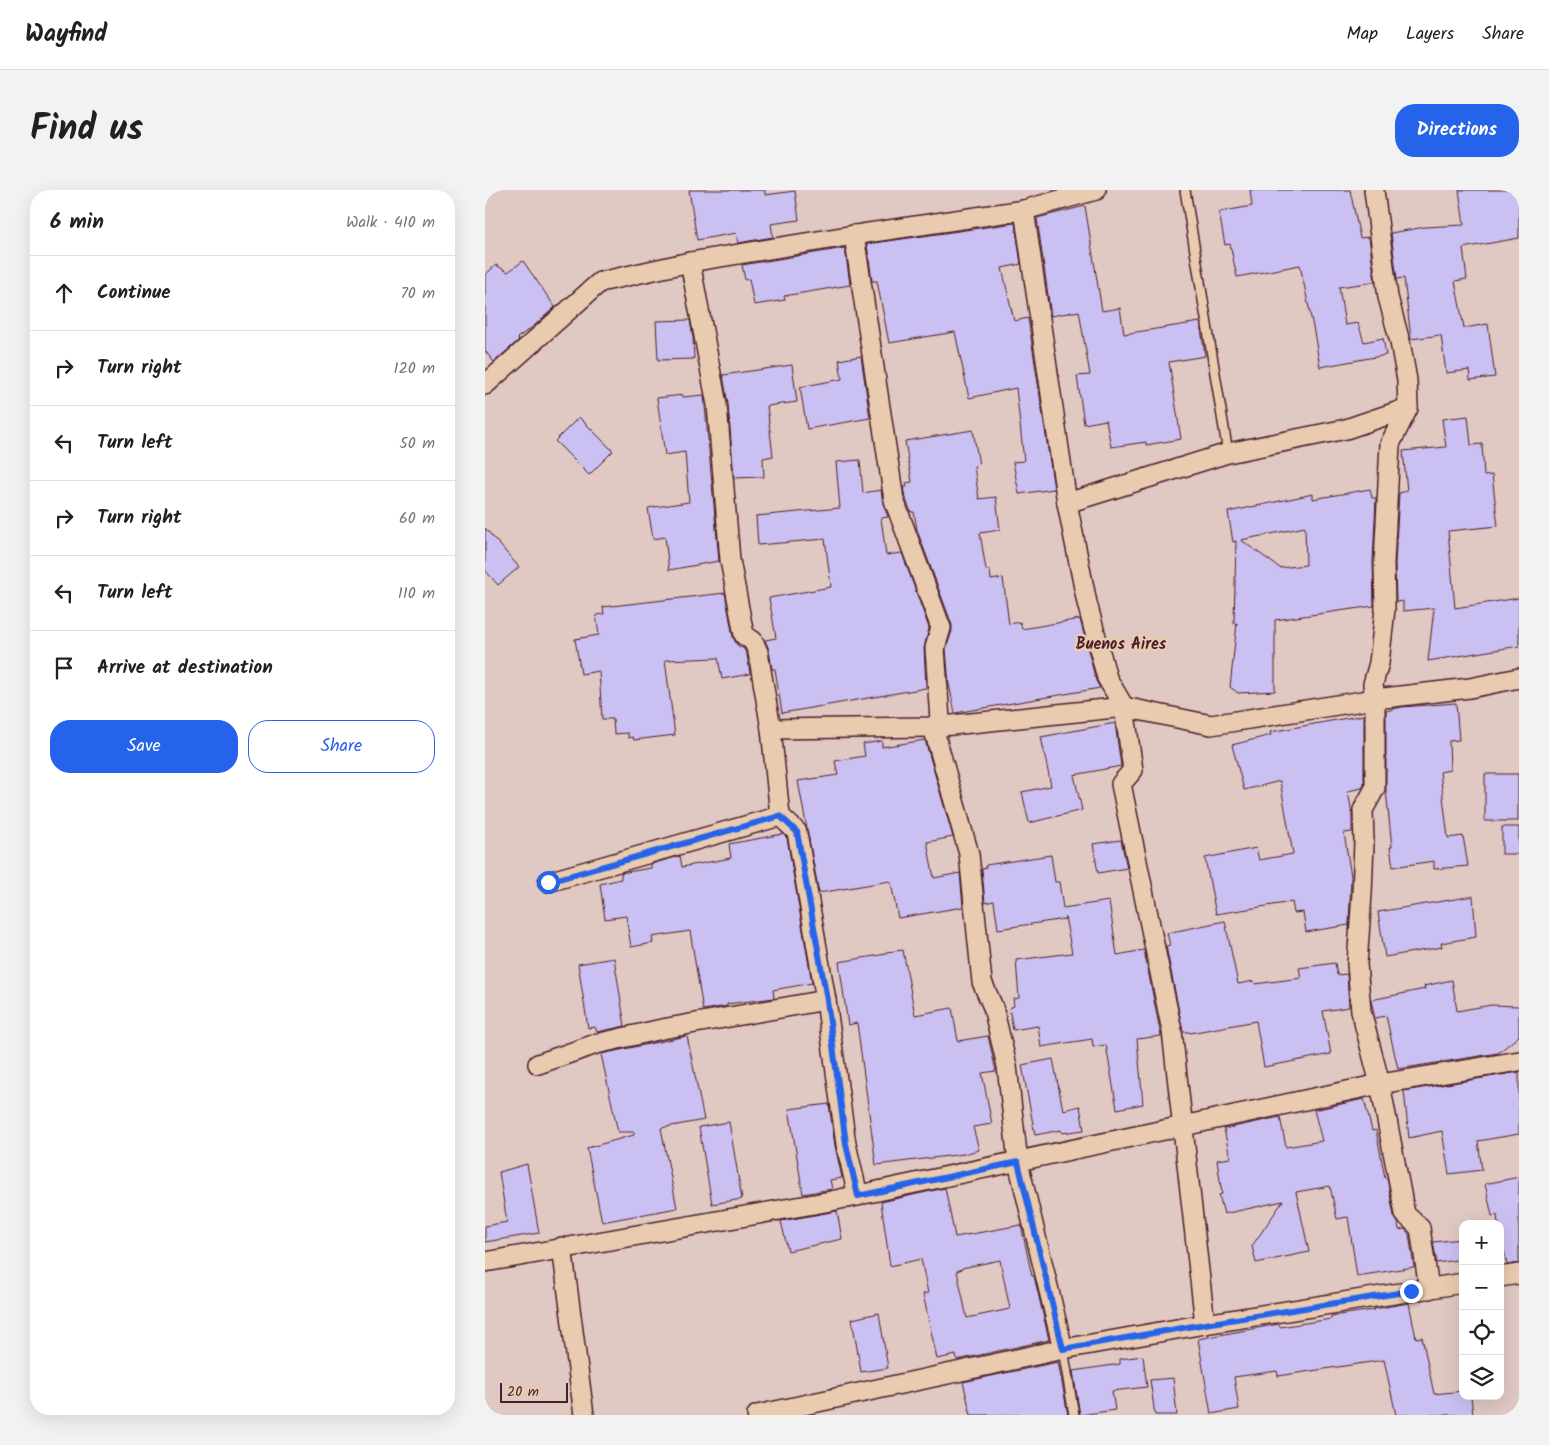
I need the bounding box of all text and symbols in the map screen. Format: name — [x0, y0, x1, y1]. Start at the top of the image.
text: Wayfind — [25, 15, 107, 54]
text: Map — [1347, 20, 1378, 49]
text: Layers — [1406, 20, 1454, 49]
text: Share — [1482, 20, 1524, 49]
text: Find us — [30, 102, 143, 158]
button: Directions — [1395, 104, 1519, 157]
text: 6 min — [50, 206, 104, 239]
text: Walk · 410 m — [346, 210, 435, 235]
text: Continue — [97, 278, 170, 308]
icon: ahead — [50, 279, 78, 307]
text: 70 m — [400, 281, 435, 306]
text: Turn right — [97, 353, 182, 383]
icon: right — [50, 354, 78, 382]
text: 120 m — [394, 356, 435, 381]
text: Turn left — [97, 428, 172, 458]
icon: left — [50, 429, 78, 457]
text: 50 m — [399, 431, 435, 456]
text: Turn right — [97, 503, 182, 533]
icon: right — [50, 504, 78, 532]
text: 60 m — [399, 506, 435, 531]
text: Turn left — [97, 578, 172, 608]
icon: left — [50, 579, 78, 607]
text: 110 m — [398, 581, 435, 606]
district label: Buenos Aires — [1076, 632, 1167, 657]
text: Arrive at destination — [97, 653, 273, 683]
icon: arrive — [50, 654, 78, 682]
button: Save — [50, 720, 238, 773]
button: Share — [248, 720, 435, 773]
route start — [537, 871, 560, 894]
map controls — [1459, 1220, 1504, 1400]
button: + — [1459, 1220, 1504, 1265]
button: − — [1459, 1265, 1504, 1310]
route end — [1400, 1280, 1423, 1303]
button: locate — [1459, 1310, 1504, 1355]
button: layers — [1459, 1355, 1504, 1400]
scale bar — [500, 1380, 567, 1403]
text: 20 m — [507, 1381, 539, 1403]

